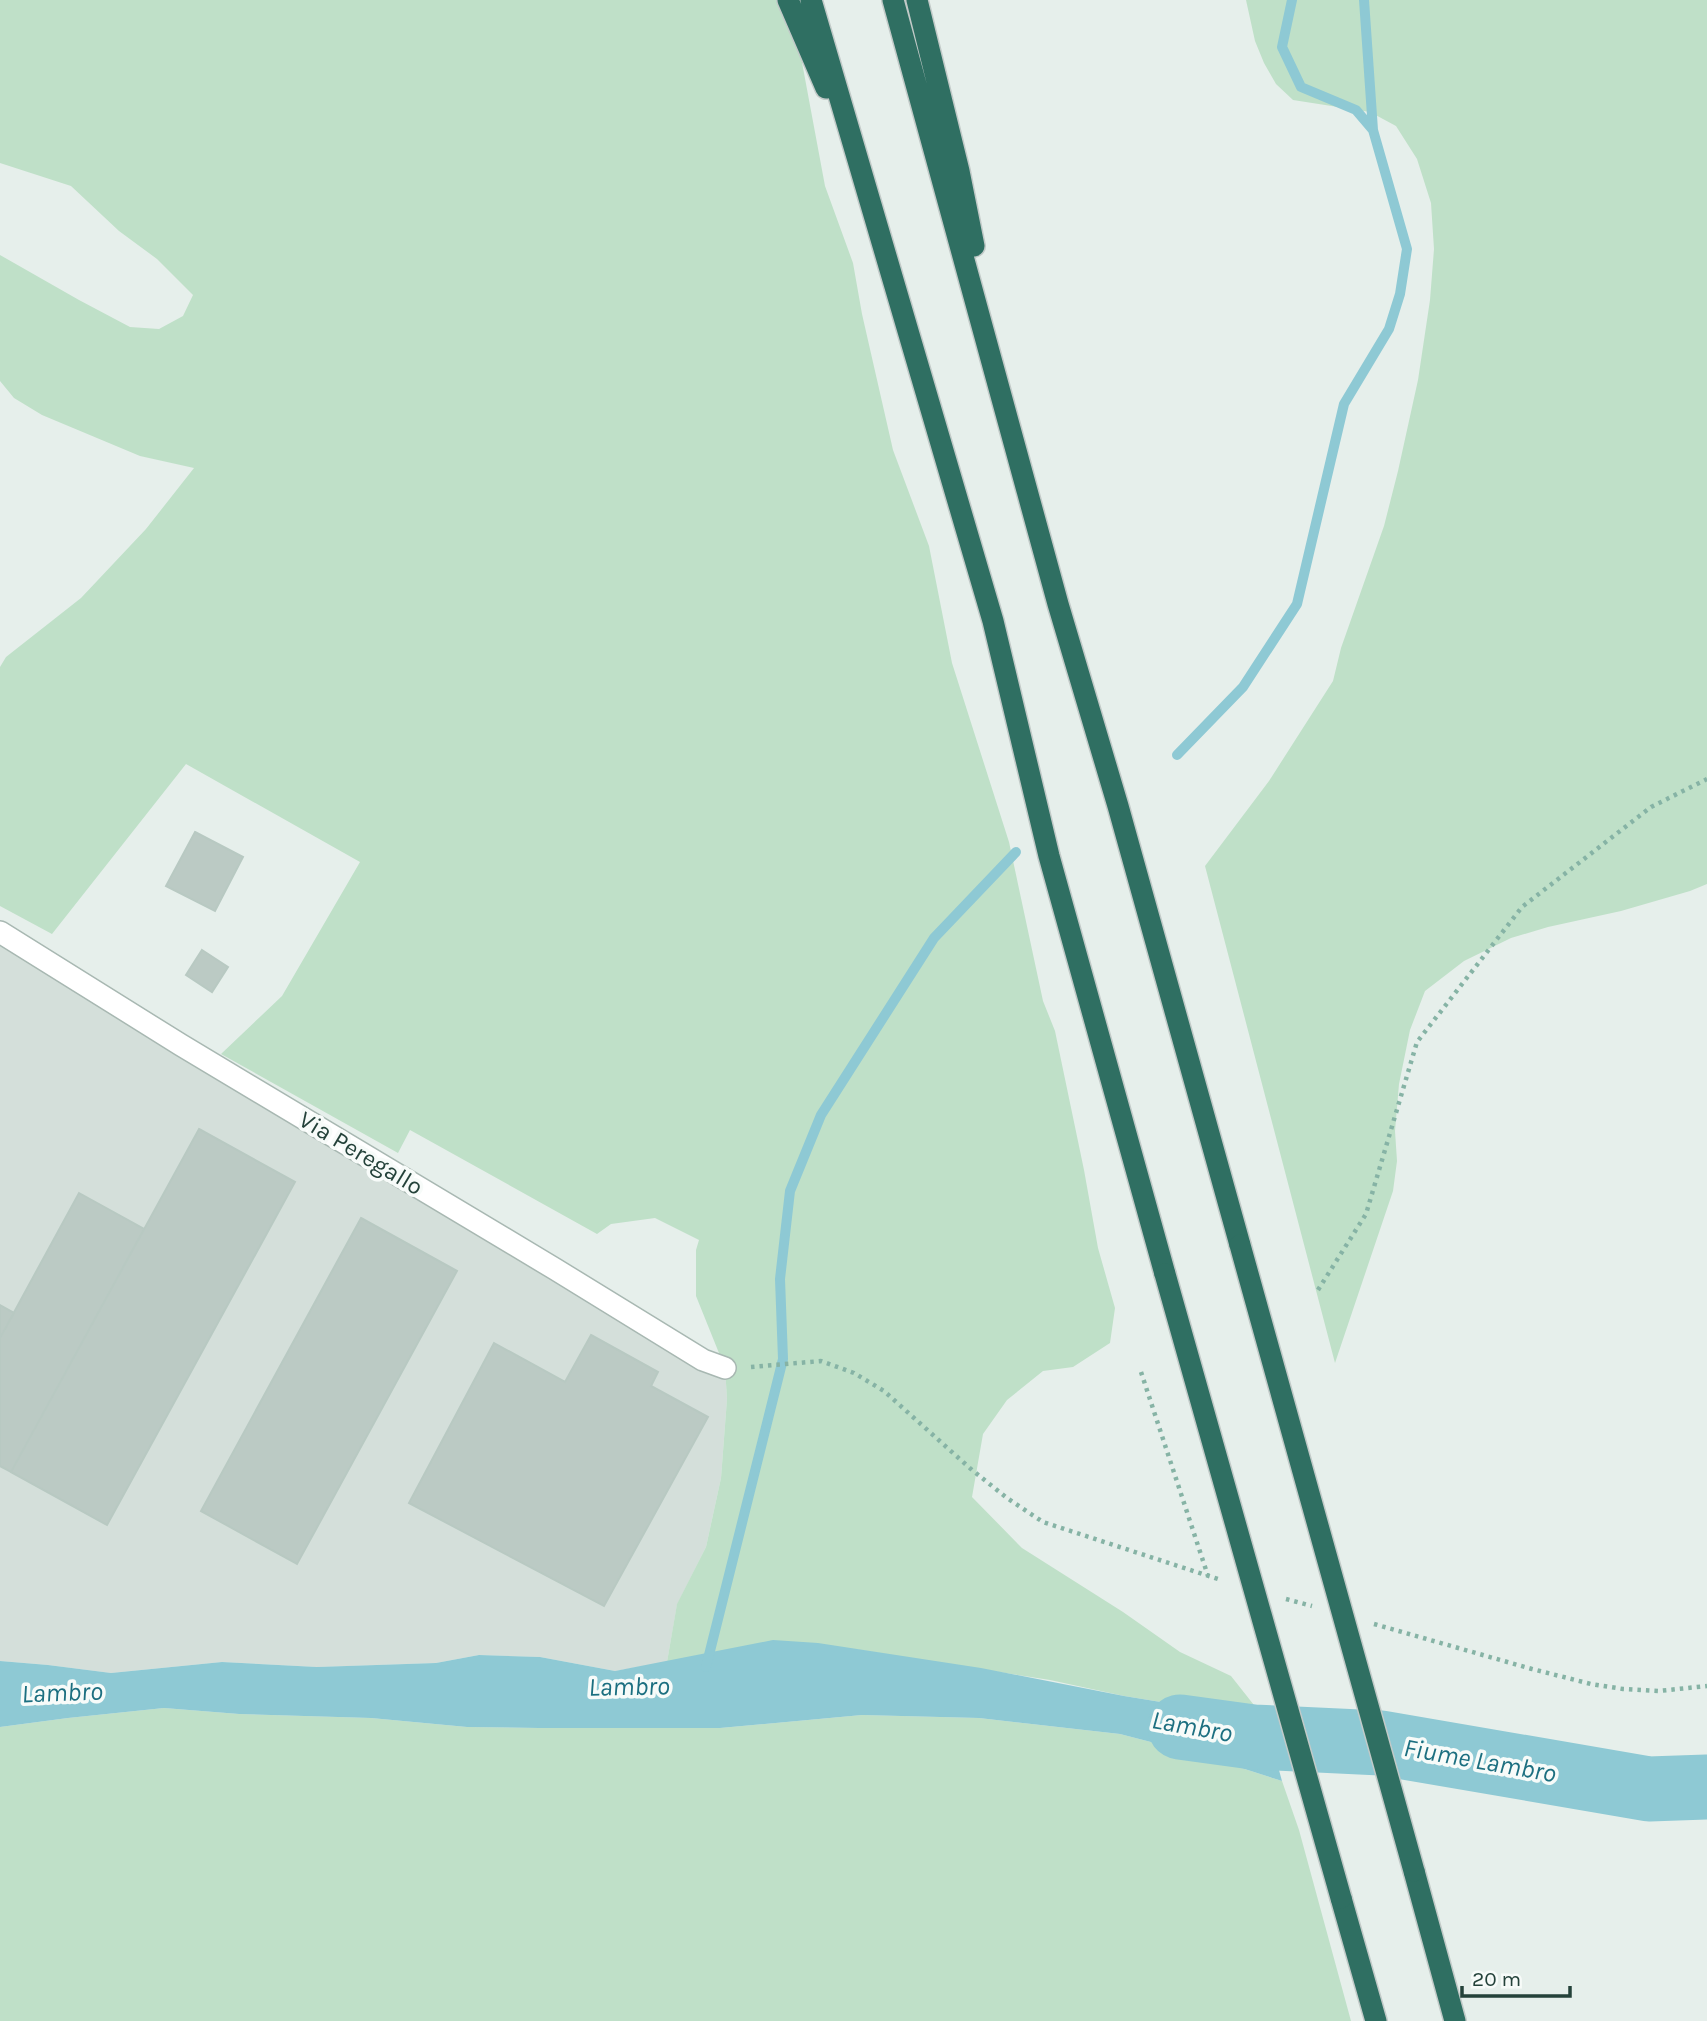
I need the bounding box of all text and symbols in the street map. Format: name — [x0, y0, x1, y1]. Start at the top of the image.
street label: Via Peregallo — [294, 1105, 428, 1201]
water label: Lambro — [588, 1670, 670, 1703]
water label: Lambro — [21, 1676, 103, 1709]
water label: Lambro — [1149, 1704, 1235, 1749]
water label: Fiume Lambro — [1401, 1732, 1559, 1789]
scale bar — [1462, 1954, 1570, 1998]
text: 20 m — [1472, 1967, 1521, 1991]

